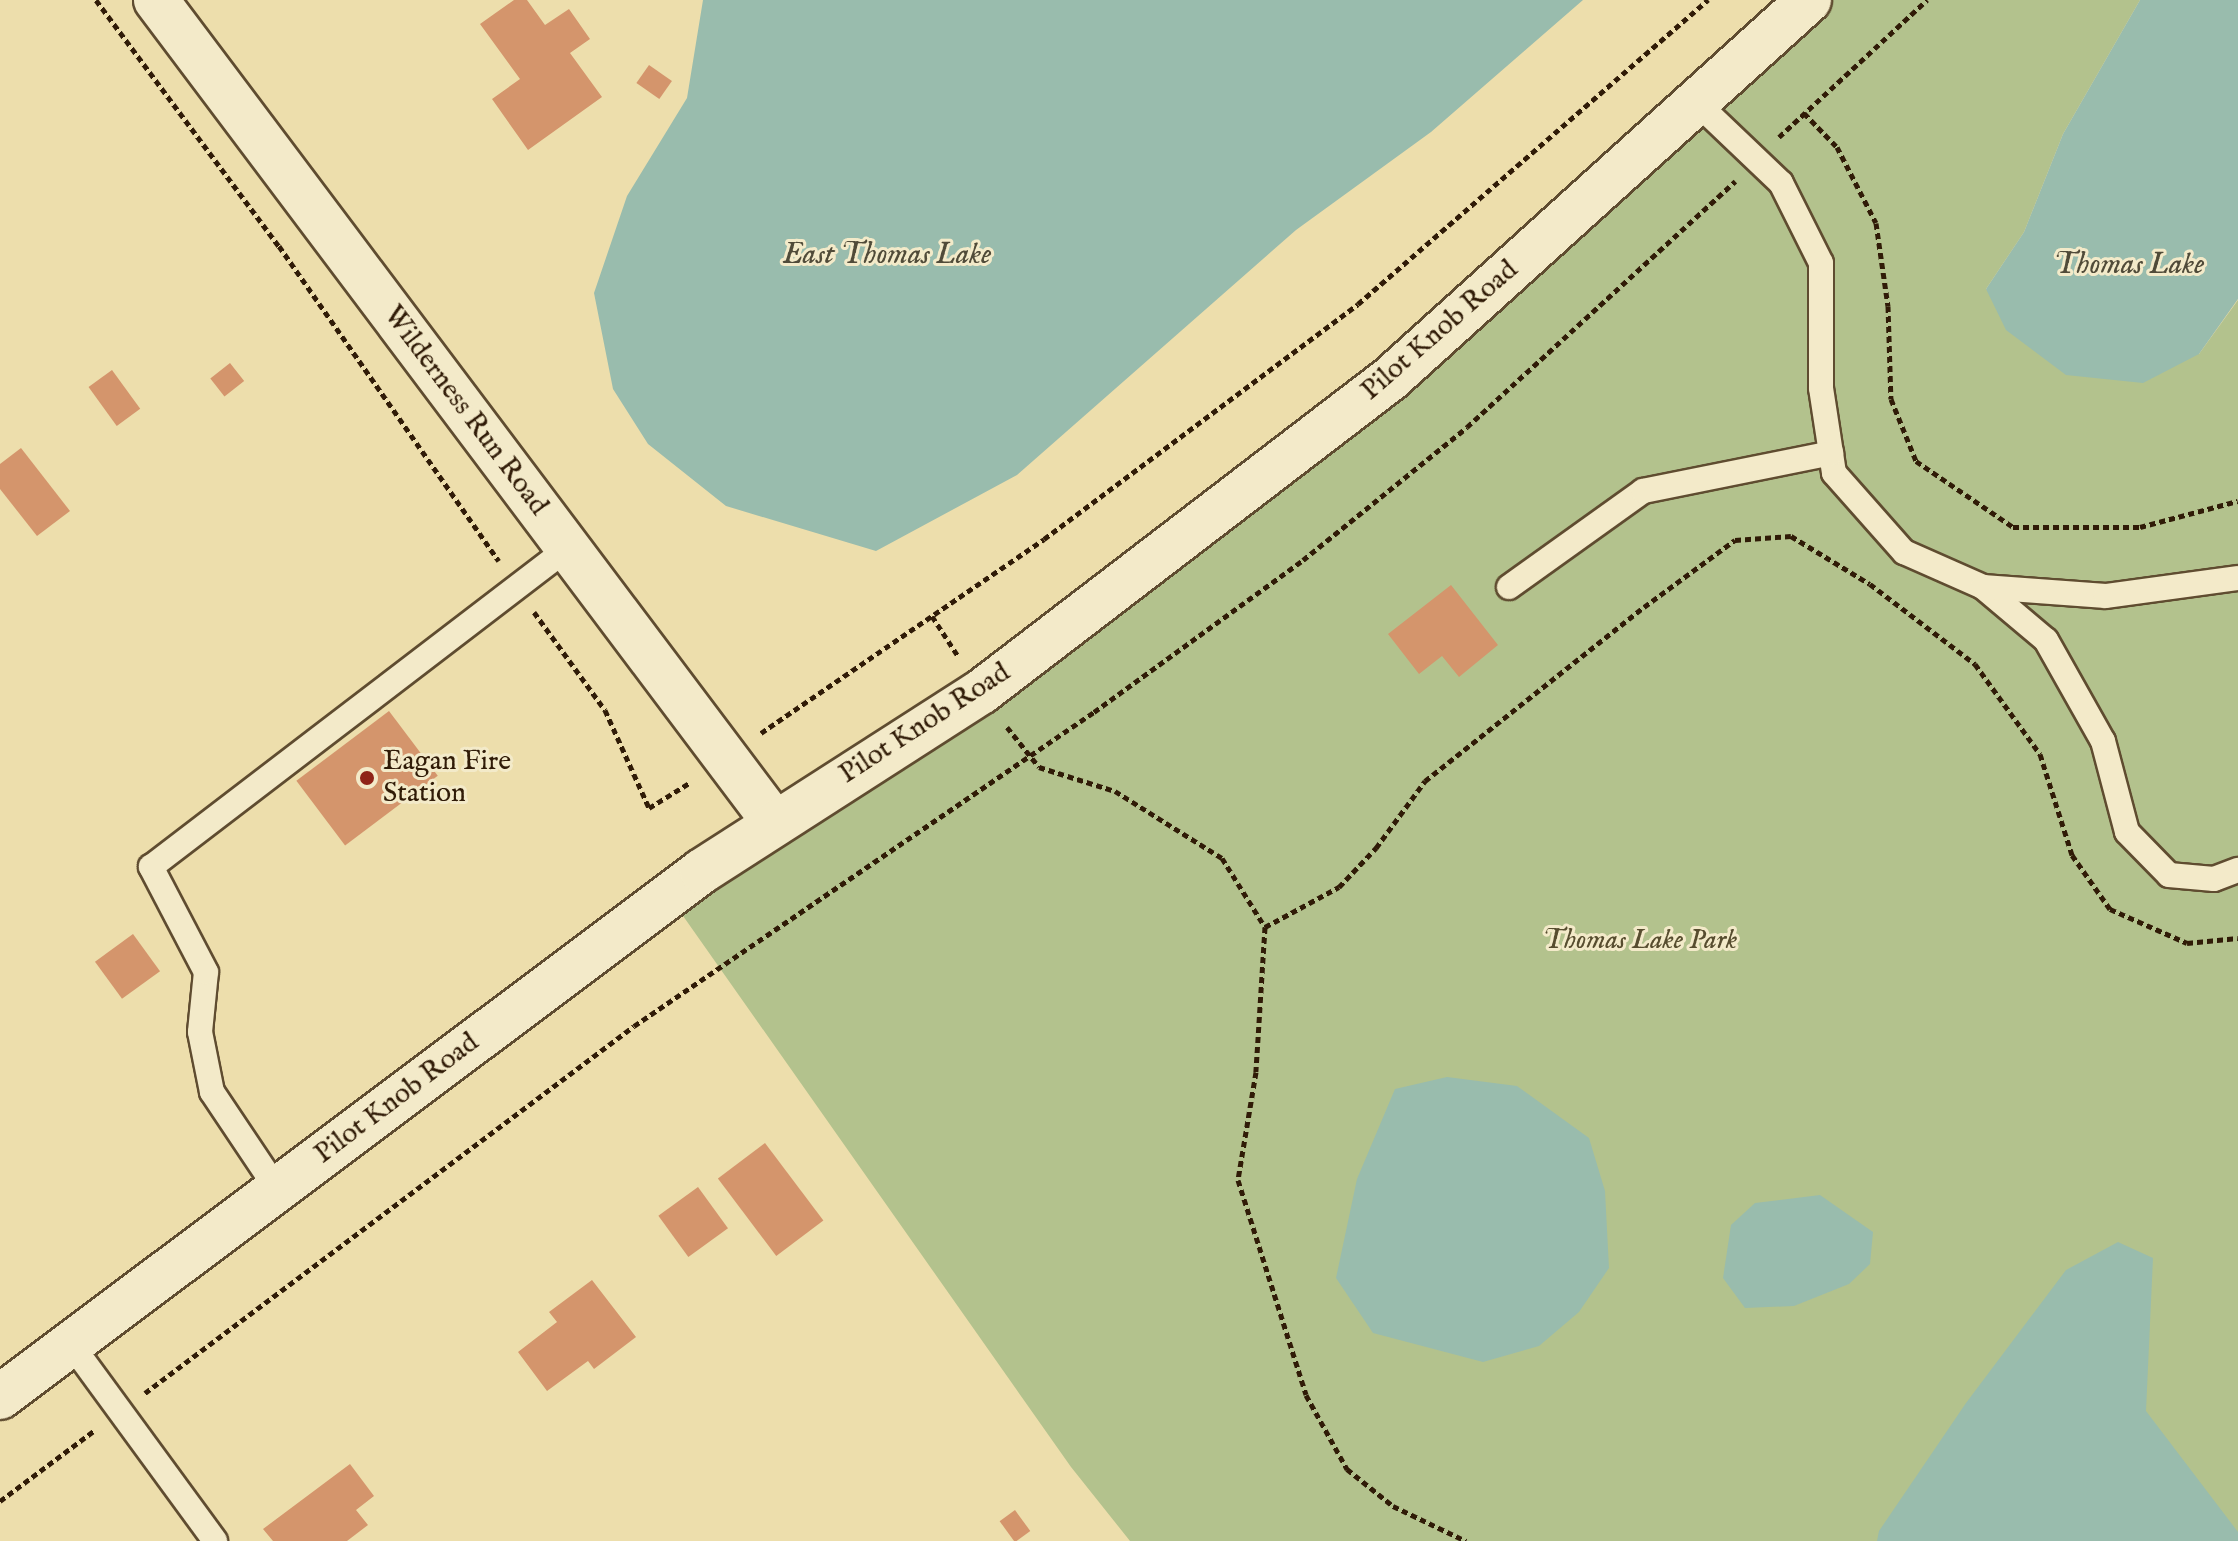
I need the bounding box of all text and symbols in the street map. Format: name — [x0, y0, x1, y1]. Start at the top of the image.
water label: East Thomas Lake — [783, 237, 991, 273]
water label: Thomas Lake — [2054, 247, 2204, 283]
street label: Pilot Knob Road — [1355, 254, 1525, 408]
street label: Wilderness Run Road — [375, 300, 555, 522]
street label: Pilot Knob Road — [833, 656, 1017, 792]
place label: Eagan Fire Station — [383, 745, 511, 811]
marker: Eagan Fire Station — [358, 769, 376, 787]
park label: Thomas Lake Park — [1543, 924, 1737, 958]
street label: Pilot Knob Road — [308, 1026, 486, 1172]

